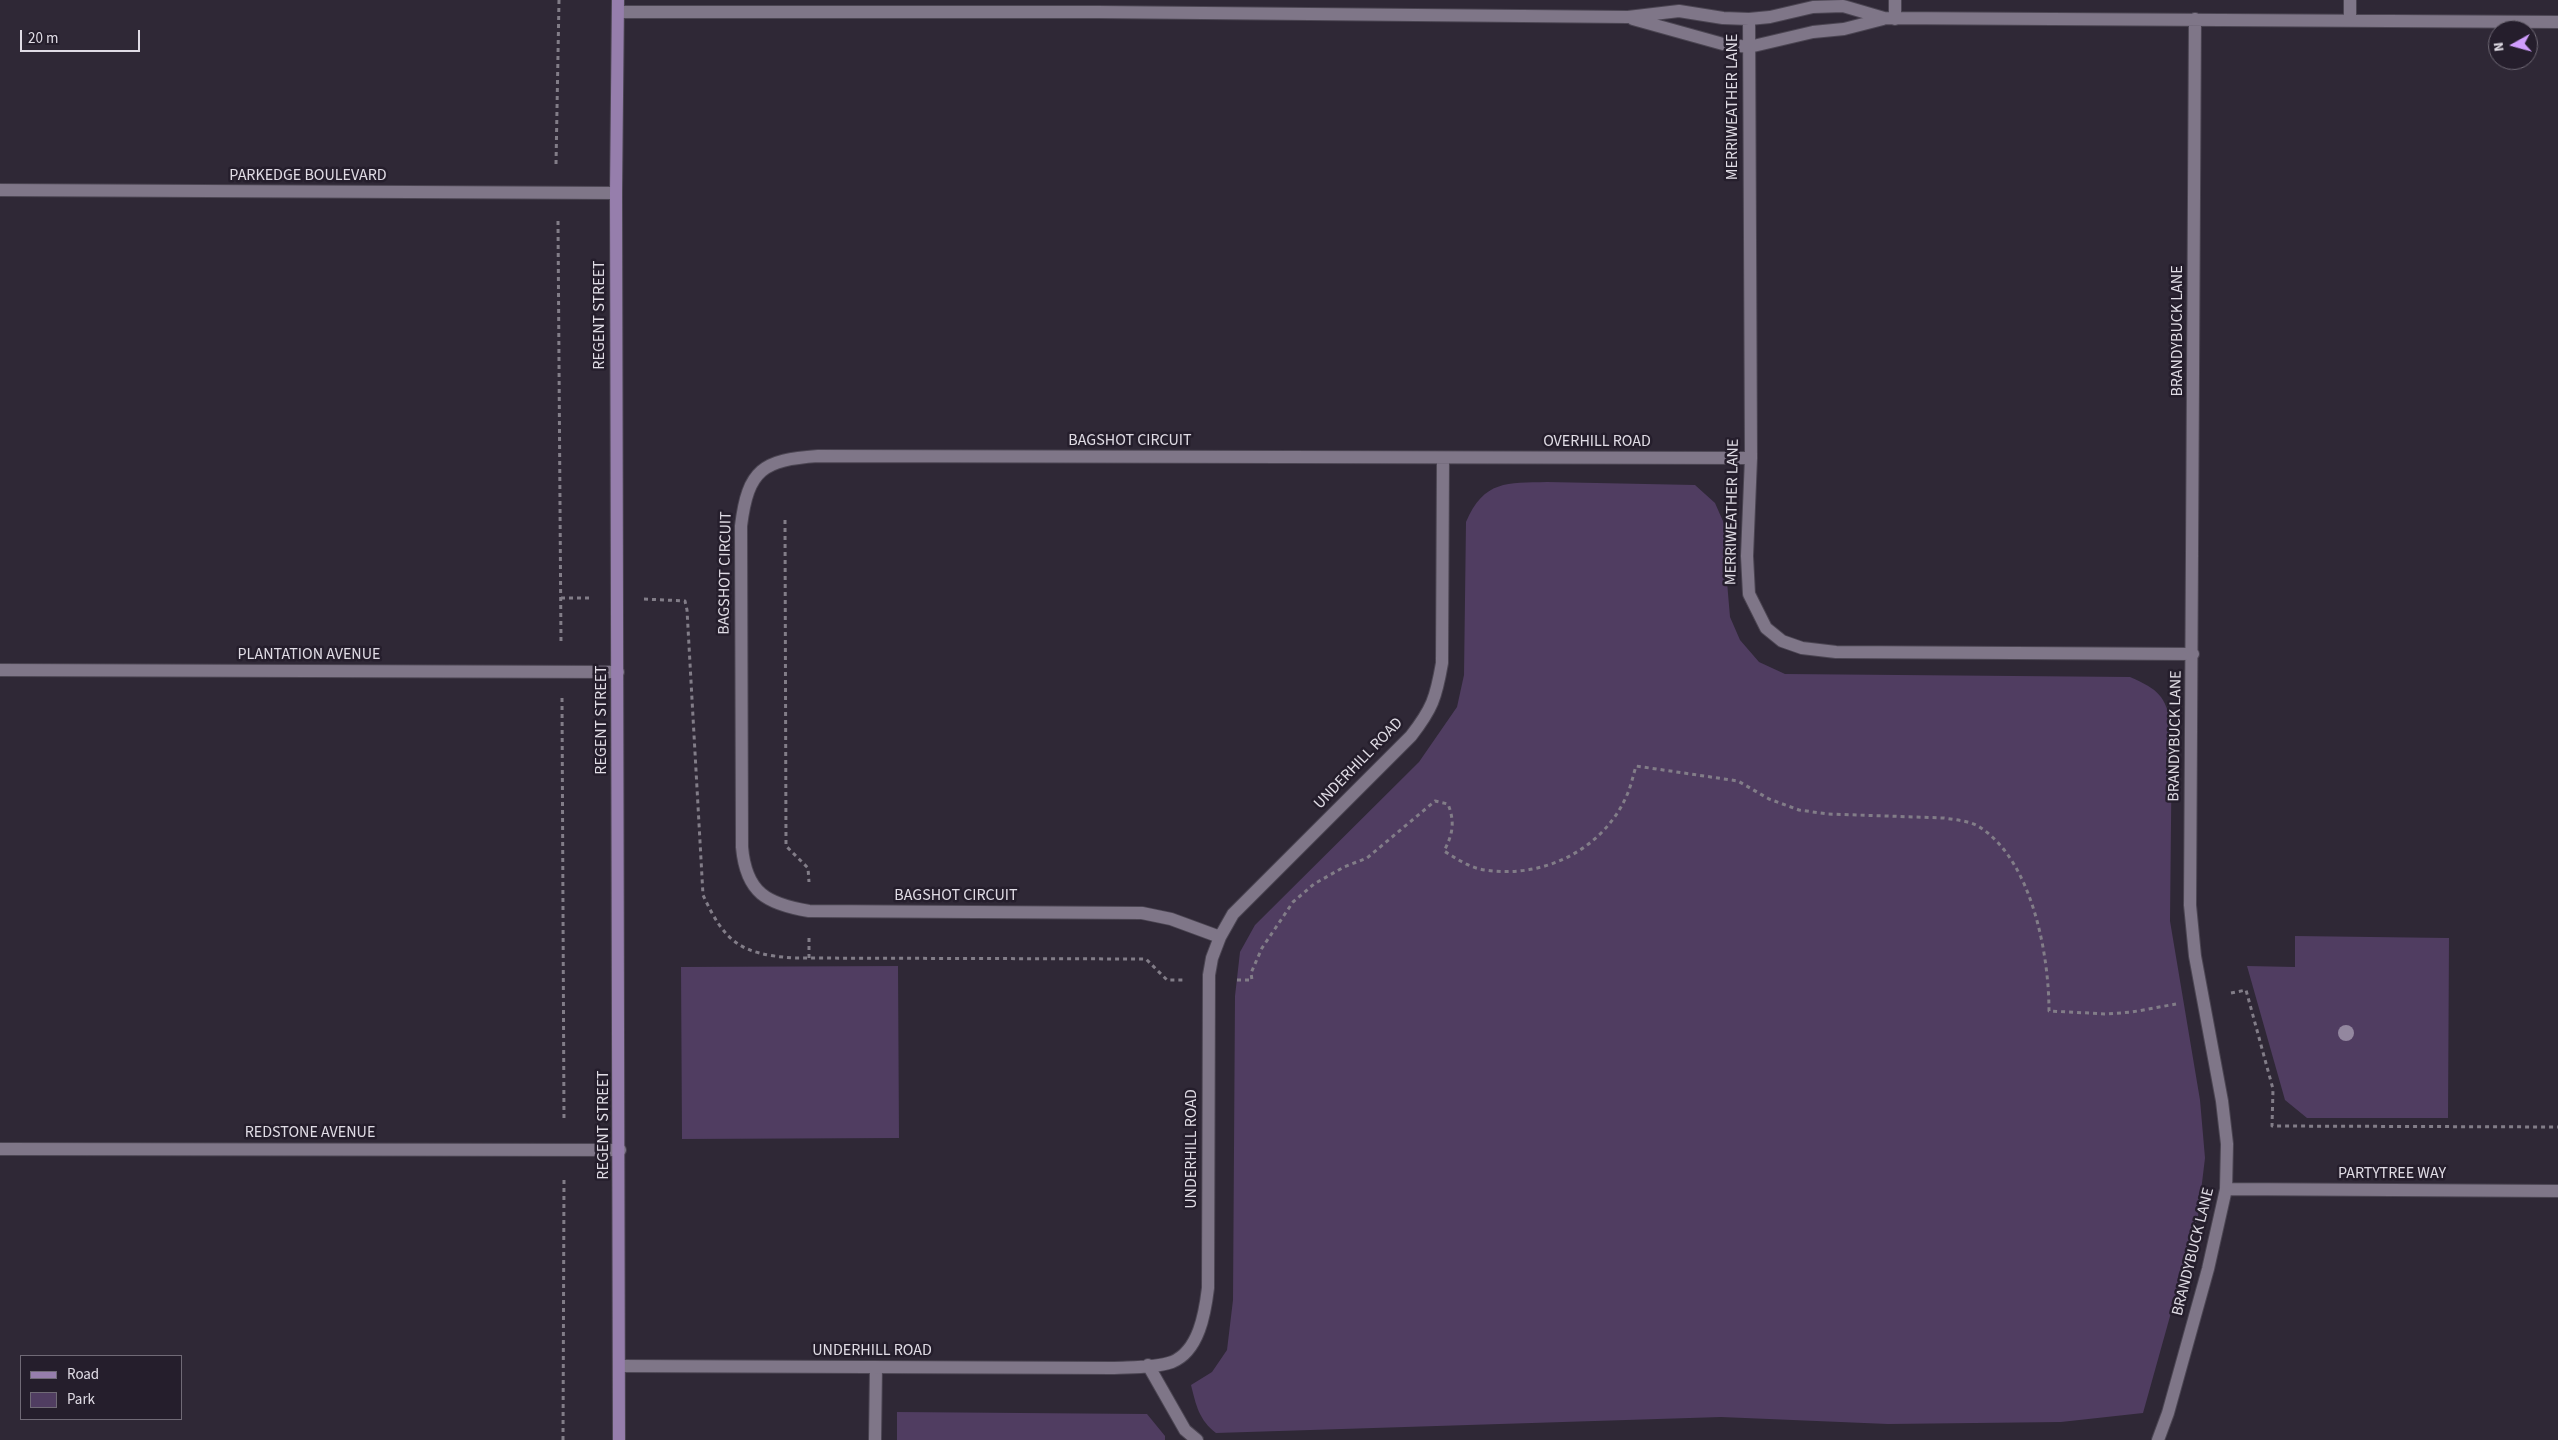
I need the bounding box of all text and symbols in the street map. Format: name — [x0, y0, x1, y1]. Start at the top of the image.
scale bar — [22, 20, 142, 52]
north arrow — [2488, 20, 2538, 70]
text: 20 m — [28, 28, 58, 49]
street label: MERRIWEATHER LANE — [1723, 34, 1743, 180]
text: N — [2489, 41, 2510, 53]
street label: PARKEDGE BOULEVARD — [229, 166, 387, 186]
street label: REGENT STREET — [590, 260, 610, 370]
street label: BRANDYBUCK LANE — [2168, 265, 2188, 397]
street label: BAGSHOT CIRCUIT — [1068, 431, 1192, 451]
street label: OVERHILL ROAD — [1543, 432, 1651, 452]
street label: MERRIWEATHER LANE — [1722, 439, 1744, 585]
street label: BAGSHOT CIRCUIT — [715, 511, 737, 635]
street label: PLANTATION AVENUE — [238, 645, 380, 665]
street label: REGENT STREET — [592, 665, 612, 775]
street label: BRANDYBUCK LANE — [2165, 670, 2187, 802]
street label: UNDERHILL ROAD — [1311, 714, 1407, 814]
street label: BAGSHOT CIRCUIT — [894, 886, 1018, 906]
street label: REGENT STREET — [594, 1070, 614, 1180]
street label: UNDERHILL ROAD — [1182, 1089, 1202, 1209]
street label: REDSTONE AVENUE — [245, 1123, 375, 1143]
street label: PARTYTREE WAY — [2338, 1164, 2446, 1184]
street label: BRANDYBUCK LANE — [2169, 1186, 2219, 1318]
street label: UNDERHILL ROAD — [812, 1341, 932, 1361]
legend — [20, 1355, 182, 1420]
text: Road — [67, 1364, 99, 1385]
text: Park — [67, 1389, 95, 1410]

